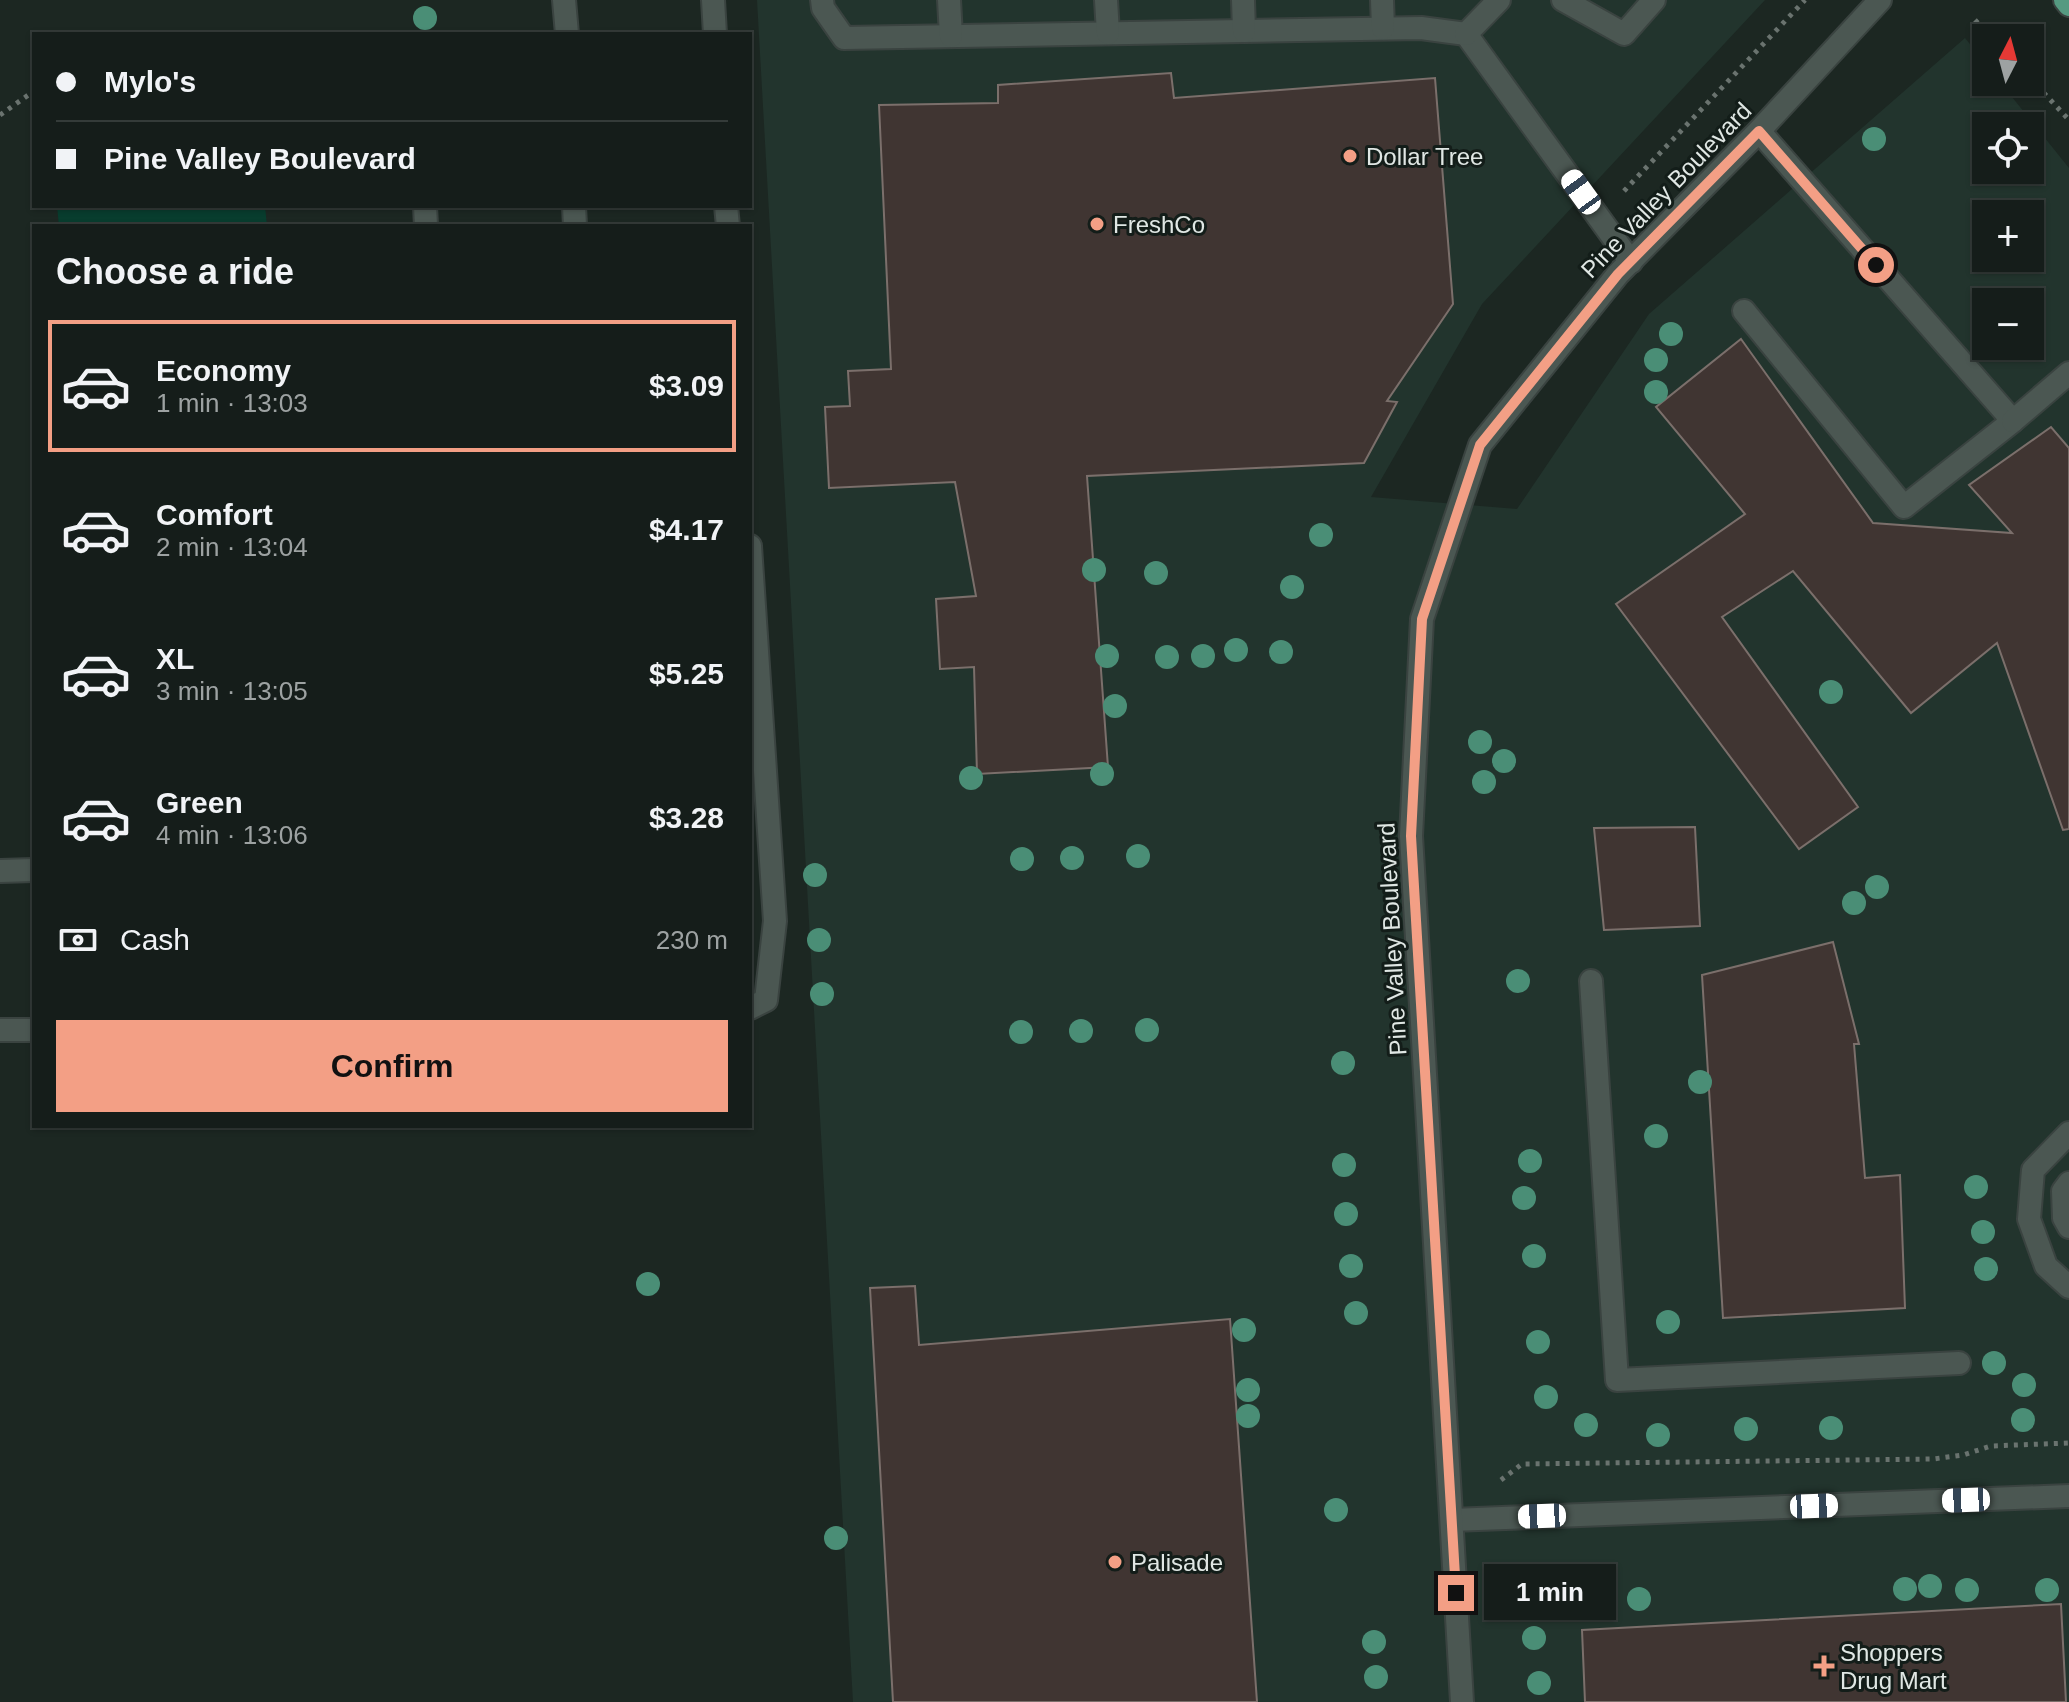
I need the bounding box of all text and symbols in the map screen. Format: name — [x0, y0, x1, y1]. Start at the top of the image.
north arrow — [1972, 24, 2044, 96]
map controls — [1972, 24, 2044, 360]
text: Mylo's — [104, 65, 196, 98]
street label: Pine Valley Boulevard — [1575, 97, 1757, 283]
button: locate — [1972, 112, 2044, 184]
text: Pine Valley Boulevard — [104, 142, 416, 175]
place label: Dollar Tree — [1366, 143, 1483, 170]
marker: Dollar Tree — [1341, 147, 1359, 165]
car — [1557, 166, 1605, 218]
button: + — [1972, 200, 2044, 272]
place label: FreshCo — [1113, 211, 1205, 238]
marker: FreshCo — [1088, 215, 1106, 233]
route start — [1858, 247, 1894, 283]
text: Choose a ride — [56, 251, 294, 292]
button: − — [1972, 288, 2044, 360]
icon: car — [60, 350, 132, 422]
text: Economy — [156, 354, 291, 387]
text: $3.09 — [649, 369, 724, 402]
text: 1 min · 13:03 — [156, 388, 308, 418]
icon: car — [60, 494, 132, 566]
text: Comfort — [156, 498, 273, 531]
text: $4.17 — [649, 513, 724, 546]
text: 2 min · 13:04 — [156, 532, 308, 562]
icon: car — [60, 638, 132, 710]
text: XL — [156, 642, 194, 675]
text: $5.25 — [649, 657, 724, 690]
text: 3 min · 13:05 — [156, 676, 308, 706]
icon: car — [60, 782, 132, 854]
text: Green — [156, 786, 243, 819]
text: $3.28 — [649, 801, 724, 834]
text: 4 min · 13:06 — [156, 820, 308, 850]
street label: Pine Valley Boulevard — [1372, 822, 1412, 1056]
icon: cash — [56, 918, 100, 962]
text: Cash — [120, 923, 190, 956]
text: 230 m — [656, 925, 728, 955]
button: Confirm — [56, 1020, 728, 1112]
car — [1942, 1487, 1990, 1513]
car — [1790, 1493, 1838, 1519]
car — [1518, 1503, 1566, 1529]
place label: Palisade — [1131, 1549, 1223, 1576]
marker: Palisade — [1106, 1553, 1124, 1571]
callout: 1 min — [1484, 1565, 1616, 1621]
route end — [1438, 1575, 1474, 1611]
text: 1 min — [1516, 1577, 1584, 1607]
place label: Shoppers Drug Mart — [1840, 1639, 1947, 1694]
marker: Shoppers Drug Mart — [1815, 1657, 1833, 1675]

